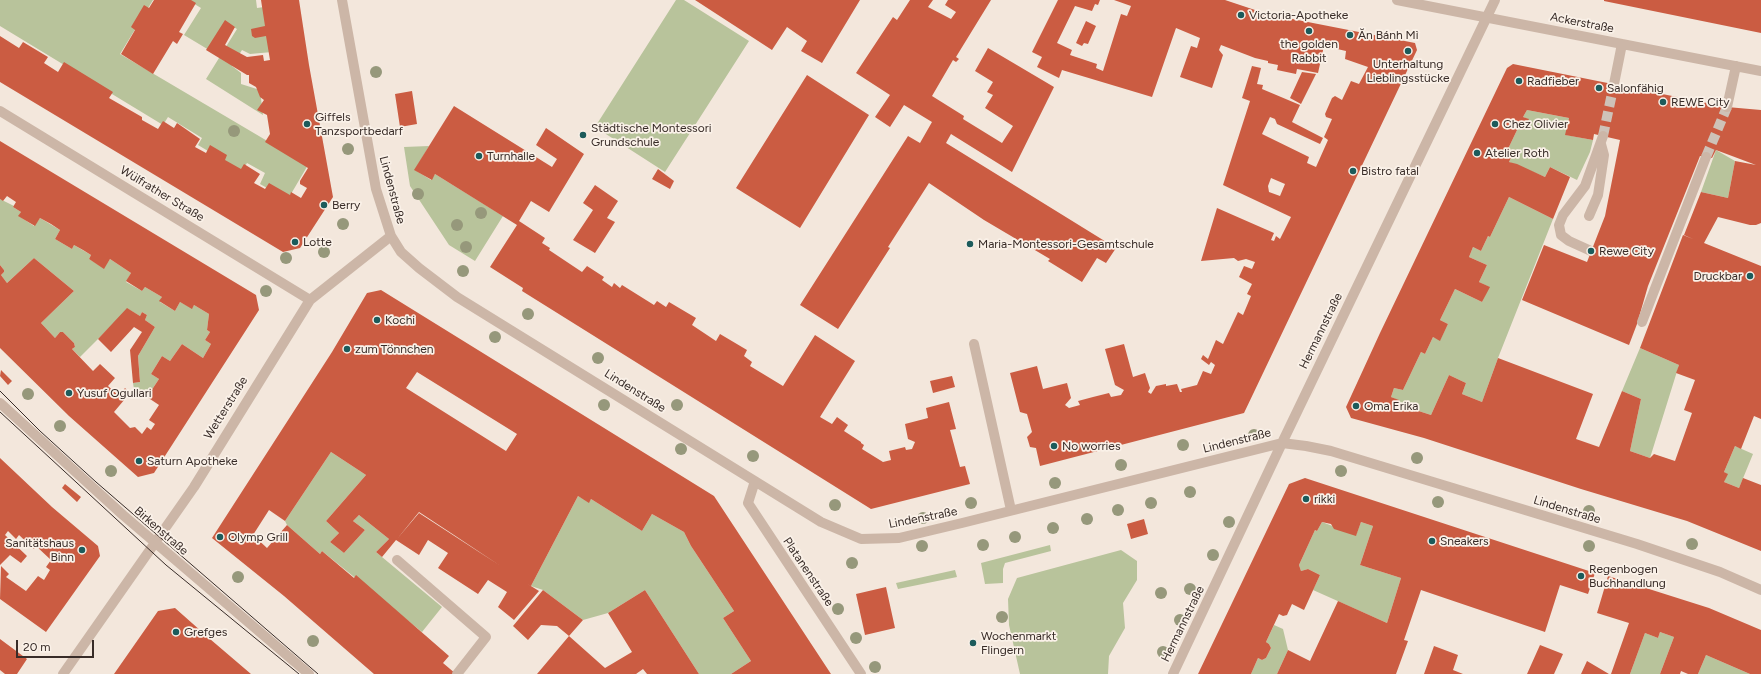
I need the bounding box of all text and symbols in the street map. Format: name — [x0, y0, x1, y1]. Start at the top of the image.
place label: Victoria-Apotheke — [1249, 8, 1348, 22]
marker: Victoria-Apotheke — [1236, 10, 1246, 20]
street label: Ackerstraße — [1549, 10, 1615, 36]
marker: the golden Rabbit — [1304, 26, 1314, 36]
place label: Ăn Bánh Mì — [1358, 28, 1419, 42]
marker: Ăn Bánh Mì — [1345, 30, 1355, 40]
place label: the golden Rabbit — [1280, 37, 1338, 65]
marker: Unterhaltung Lieblingsstücke — [1403, 46, 1413, 56]
place label: Unterhaltung Lieblingsstücke — [1367, 57, 1449, 85]
place label: Radfieber — [1527, 74, 1579, 88]
marker: Radfieber — [1514, 76, 1524, 86]
place label: Salonfähig — [1607, 81, 1664, 95]
marker: Salonfähig — [1594, 83, 1604, 93]
place label: REWE City — [1671, 95, 1729, 109]
marker: REWE City — [1658, 97, 1668, 107]
place label: Giffels Tanzsportbedarf — [315, 110, 403, 138]
place label: Chez Olivier — [1503, 117, 1568, 131]
marker: Giffels Tanzsportbedarf — [302, 119, 312, 129]
marker: Chez Olivier — [1490, 119, 1500, 129]
place label: Städtische Montessori Grundschule — [591, 121, 712, 149]
marker: Städtische Montessori Grundschule — [578, 130, 588, 140]
place label: Atelier Roth — [1485, 146, 1549, 160]
marker: Atelier Roth — [1472, 148, 1482, 158]
place label: Turnhalle — [487, 149, 535, 163]
marker: Turnhalle — [474, 151, 484, 161]
street label: Lindenstraße — [376, 155, 408, 225]
street label: Wülfrather Straße — [117, 163, 207, 225]
place label: Bistro fatal — [1361, 164, 1419, 178]
marker: Bistro fatal — [1348, 166, 1358, 176]
place label: Berry — [332, 198, 360, 212]
marker: Berry — [319, 200, 329, 210]
place label: Lotte — [303, 235, 332, 249]
marker: Lotte — [290, 237, 300, 247]
place label: Maria-Montessori-Gesamtschule — [978, 237, 1154, 251]
marker: Maria-Montessori-Gesamtschule — [965, 239, 975, 249]
place label: Rewe City — [1599, 244, 1654, 258]
marker: Rewe City — [1586, 246, 1596, 256]
place label: Druckbar — [1693, 269, 1742, 283]
marker: Druckbar — [1745, 271, 1755, 281]
street label: Hermannstraße — [1296, 291, 1346, 371]
place label: Kochi — [385, 313, 415, 327]
marker: Kochi — [372, 315, 382, 325]
place label: zum Tönnchen — [355, 342, 433, 356]
marker: zum Tönnchen — [342, 344, 352, 354]
street label: Lindenstraße — [602, 366, 668, 416]
street label: Wetterstraße — [201, 374, 251, 442]
place label: Yusuf Ogullari — [77, 386, 152, 400]
marker: Yusuf Ogullari — [64, 388, 74, 398]
place label: Oma Erika — [1364, 399, 1418, 413]
marker: Oma Erika — [1351, 401, 1361, 411]
street label: Lindenstraße — [1201, 426, 1273, 456]
place label: No worries — [1062, 439, 1120, 453]
marker: No worries — [1049, 441, 1059, 451]
place label: Saturn Apotheke — [147, 454, 238, 468]
marker: Saturn Apotheke — [134, 456, 144, 466]
place label: rikki — [1314, 492, 1335, 506]
street label: Lindenstraße — [1532, 493, 1602, 527]
marker: rikki — [1301, 494, 1311, 504]
street label: Birkenstraße — [131, 504, 191, 558]
street label: Lindenstraße — [887, 504, 959, 532]
place label: Olymp Grill — [228, 530, 288, 544]
marker: Olymp Grill — [215, 532, 225, 542]
place label: Sneakers — [1440, 534, 1489, 548]
street label: Platanenstraße — [780, 535, 836, 609]
place label: Sanitätshaus Binn — [5, 536, 74, 564]
marker: Sneakers — [1427, 536, 1437, 546]
marker: Sanitätshaus Binn — [77, 545, 87, 555]
place label: Regenbogen Buchhandlung — [1589, 562, 1666, 590]
marker: Regenbogen Buchhandlung — [1576, 571, 1586, 581]
street label: Hermannstraße — [1158, 584, 1208, 664]
place label: Grefges — [184, 625, 227, 639]
marker: Grefges — [171, 627, 181, 637]
place label: Wochenmarkt Flingern — [981, 629, 1056, 657]
scale bar — [18, 632, 96, 658]
marker: Wochenmarkt Flingern — [968, 638, 978, 648]
text: 20 m — [23, 640, 51, 654]

